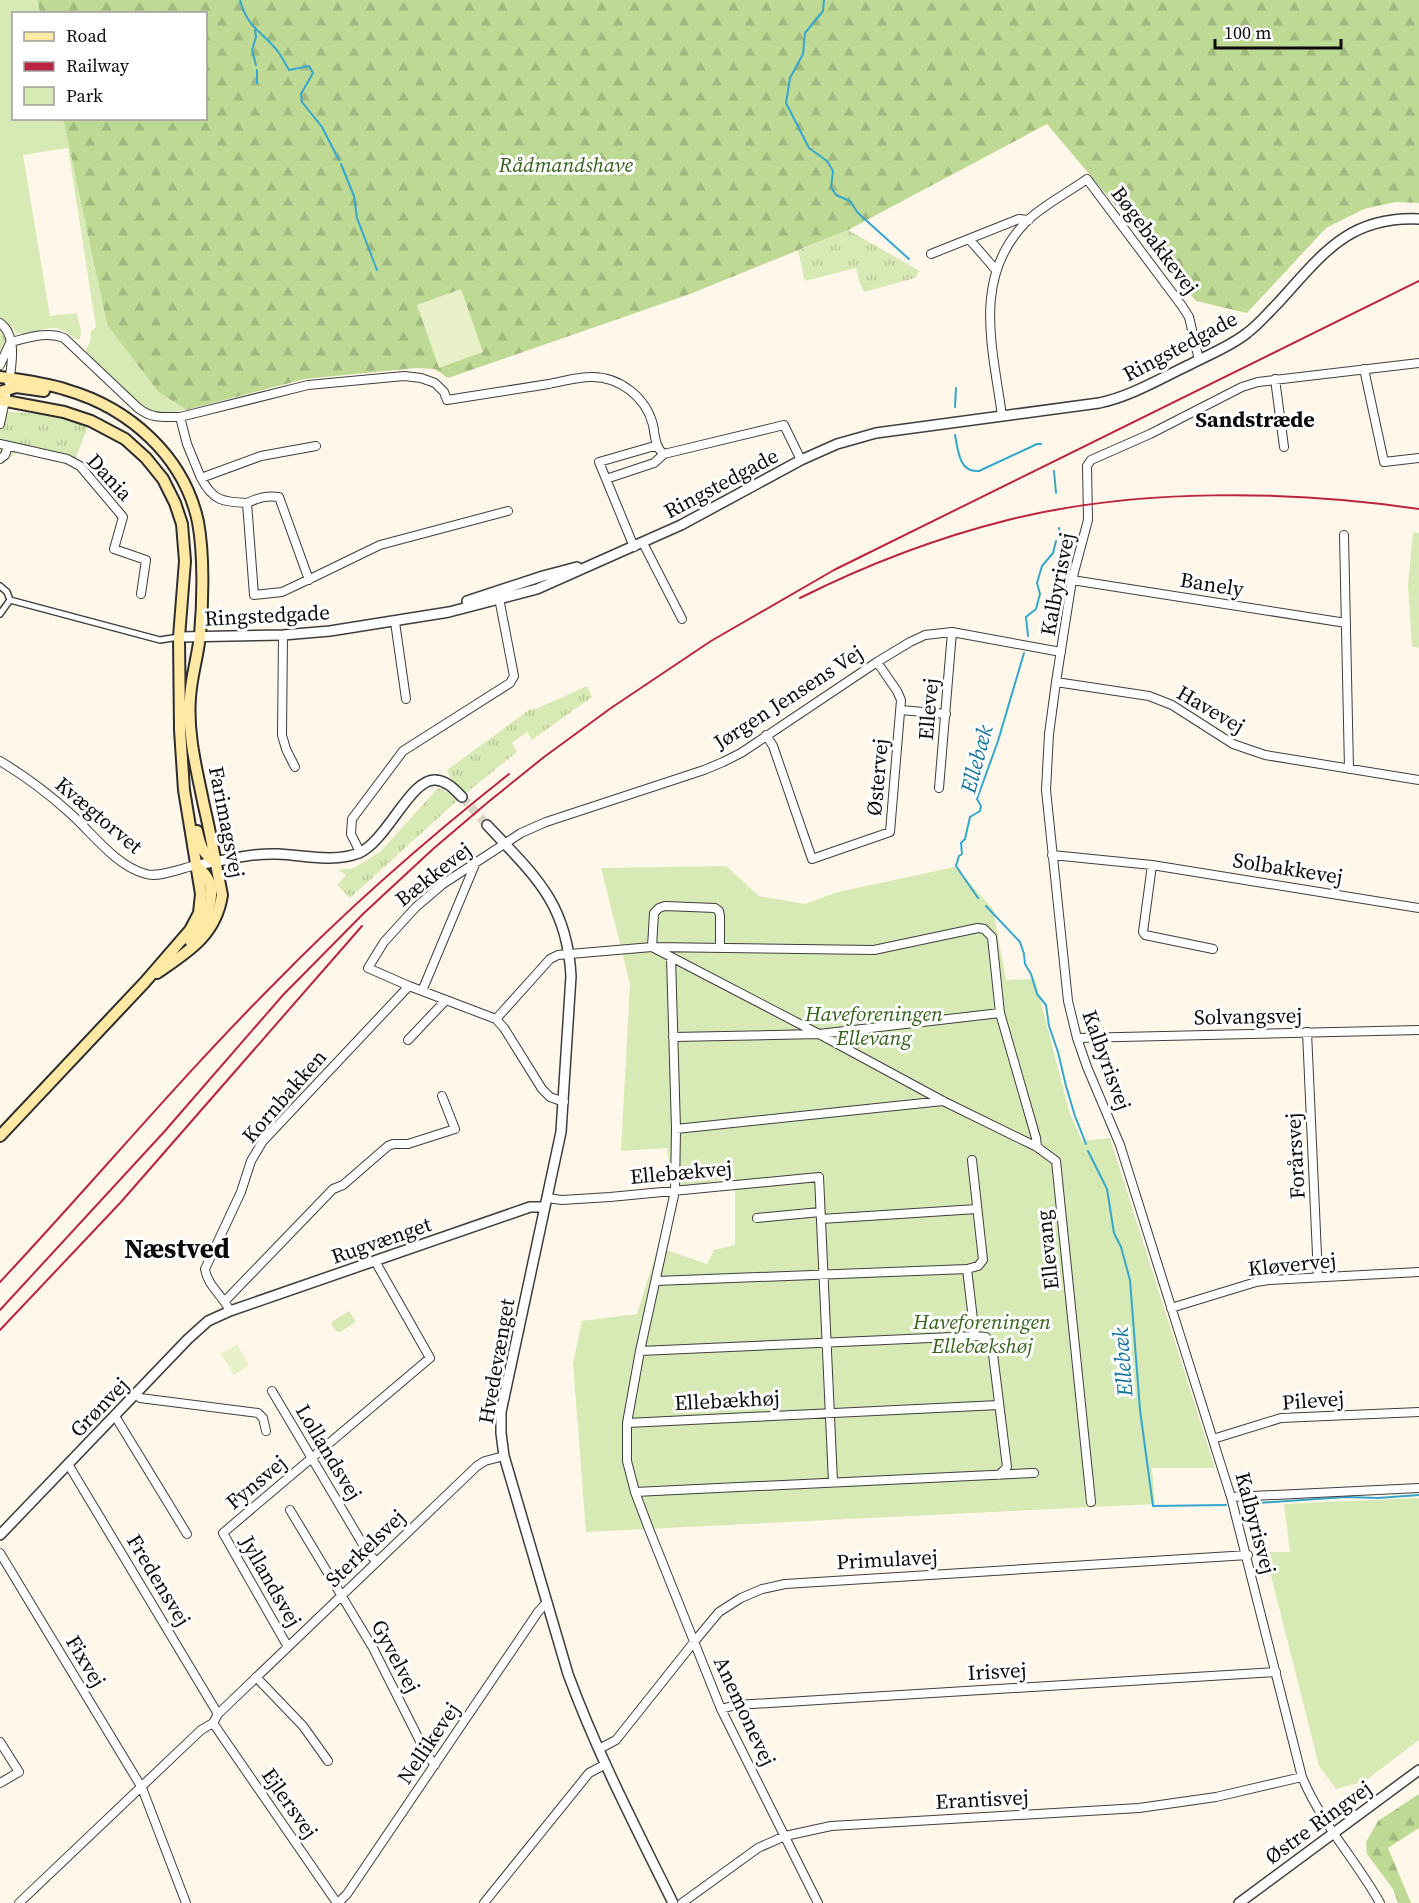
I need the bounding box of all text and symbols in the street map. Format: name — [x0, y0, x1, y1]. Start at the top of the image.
legend — [12, 12, 207, 120]
scale bar — [1215, 12, 1341, 50]
text: 100 m — [1224, 20, 1271, 45]
text: Road — [66, 23, 107, 48]
text: Railway — [66, 53, 130, 78]
text: Park — [66, 83, 103, 108]
park label: Rådmandshave — [498, 150, 634, 179]
street label: Bøgebakkevej — [1105, 180, 1205, 300]
street label: Ringstedgade — [1118, 304, 1242, 388]
district label: Sandstræde — [1195, 404, 1315, 434]
street label: Ringstedgade — [659, 441, 783, 525]
street label: Dania — [81, 447, 140, 507]
street label: Kalbyrisvej — [1033, 530, 1081, 638]
street label: Banely — [1178, 565, 1246, 603]
street label: Ringstedgade — [203, 597, 331, 633]
street label: Jørgen Jensens Vej — [707, 638, 868, 757]
street label: Ellevej — [911, 677, 945, 741]
street label: Havevej — [1172, 678, 1250, 740]
water label: Ellebæk — [952, 721, 1000, 797]
street label: Østervej — [859, 737, 895, 817]
street label: Farimagsvej — [202, 764, 252, 880]
street label: Kvægtorvet — [49, 770, 149, 860]
street label: Bækkevej — [389, 835, 477, 913]
street label: Solbakkevej — [1231, 845, 1345, 891]
park label: Haveforeningen Ellevang — [804, 999, 943, 1052]
street label: Solvangsvej — [1194, 1001, 1302, 1031]
street label: Kalbyrisvej — [1076, 1006, 1138, 1114]
street label: Kornbakken — [235, 1043, 333, 1149]
street label: Forårsvej — [1278, 1112, 1312, 1200]
street label: Ellebækvej — [629, 1153, 733, 1191]
street label: Rugvænget — [327, 1209, 435, 1271]
street label: Ellevang — [1028, 1209, 1066, 1291]
district label: Næstved — [124, 1230, 230, 1267]
street label: Kløvervej — [1246, 1245, 1338, 1283]
street label: Hvedevænget — [471, 1296, 521, 1426]
park label: Haveforeningen Ellebækshøj — [912, 1307, 1051, 1360]
water label: Ellebæk — [1105, 1326, 1139, 1399]
street label: Grønvej — [63, 1371, 135, 1443]
street label: Ellebækhøj — [674, 1383, 780, 1417]
street label: Pilevej — [1281, 1383, 1345, 1417]
street label: Lollandsvej — [289, 1399, 369, 1505]
street label: Fynsvej — [219, 1448, 293, 1516]
street label: Kalbyrisvej — [1228, 1469, 1284, 1577]
street label: Sterkelsvej — [319, 1503, 411, 1593]
street label: Fredensvej — [120, 1529, 198, 1631]
street label: Jyllandsvej — [233, 1529, 309, 1632]
street label: Primulavej — [836, 1542, 938, 1576]
street label: Gyvelvej — [365, 1614, 427, 1698]
street label: Fixvej — [59, 1630, 113, 1692]
street label: Anemonevej — [707, 1651, 783, 1771]
street label: Irisvej — [967, 1655, 1027, 1687]
street label: Nellikevej — [390, 1696, 466, 1790]
street label: Ejlersvej — [255, 1762, 325, 1844]
street label: Østre Ringvej — [1259, 1773, 1377, 1871]
street label: Erantisvej — [935, 1782, 1029, 1816]

